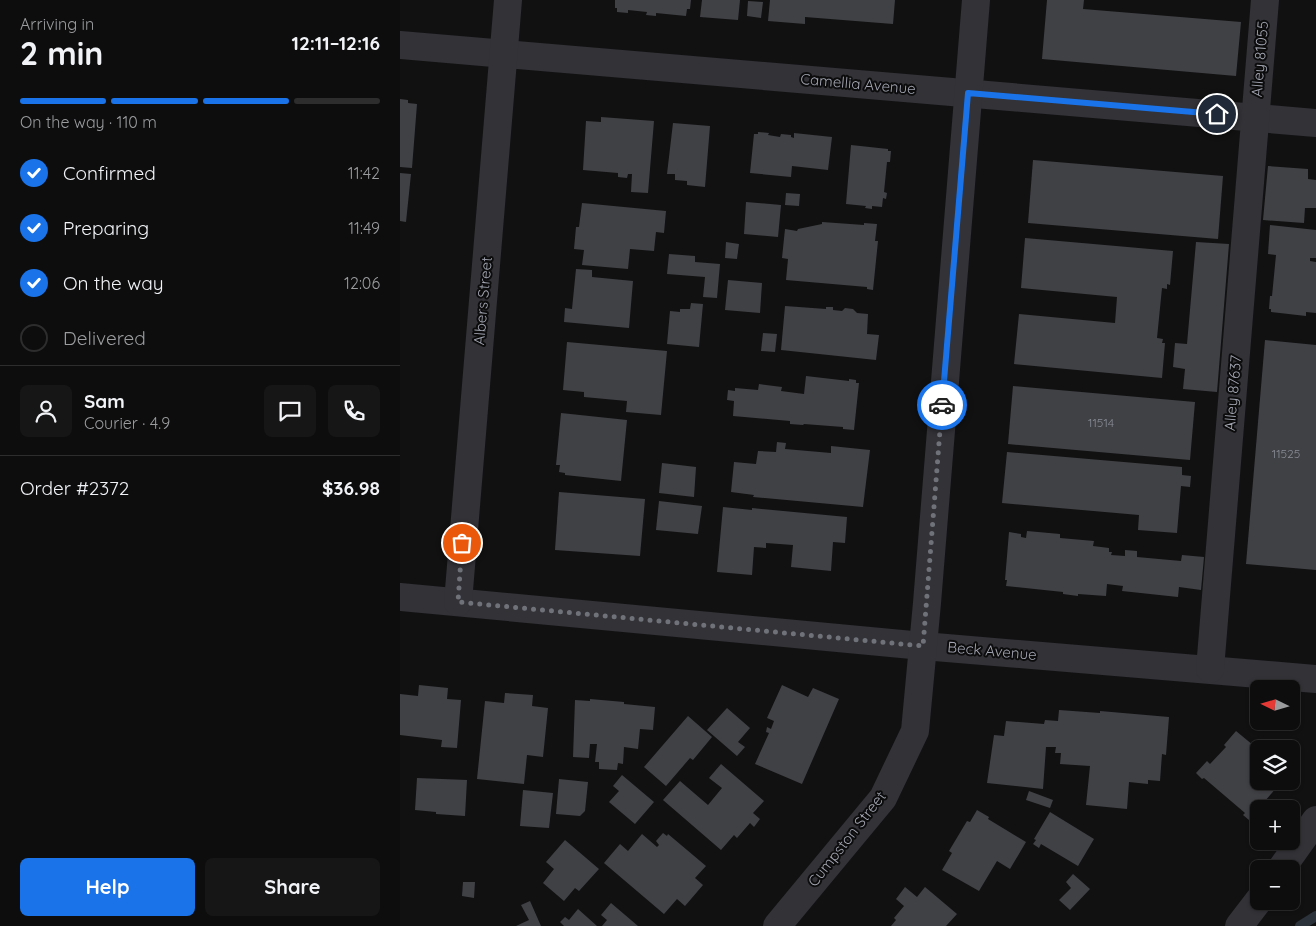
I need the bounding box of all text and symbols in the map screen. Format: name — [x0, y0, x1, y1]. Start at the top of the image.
text: Arriving in — [20, 14, 94, 34]
street label: Alley 81055 — [1247, 20, 1272, 98]
text: 12:11–12:16 — [291, 31, 380, 55]
text: 2 min — [20, 33, 103, 73]
street label: Camellia Avenue — [800, 69, 916, 98]
pin — [1196, 93, 1238, 135]
icon: home — [1203, 100, 1231, 128]
text: On the way · 110 m — [20, 112, 157, 132]
icon: check — [20, 159, 48, 187]
text: Confirmed — [63, 161, 156, 185]
text: 11:42 — [348, 163, 380, 183]
icon: check — [20, 214, 48, 242]
text: Preparing — [63, 216, 149, 240]
text: 11:49 — [348, 218, 380, 238]
street label: Albers Street — [469, 256, 496, 346]
icon: check — [20, 269, 48, 297]
text: On the way — [63, 271, 164, 295]
text: 12:06 — [344, 273, 380, 293]
text: Delivered — [63, 326, 146, 350]
street label: Alley 87637 — [1220, 354, 1245, 432]
courier — [917, 380, 967, 430]
button: person — [20, 385, 72, 437]
button: chat — [264, 385, 316, 437]
button: phone — [328, 385, 380, 437]
text: Sam — [84, 389, 125, 413]
icon: car — [928, 391, 956, 419]
text: Courier · 4.9 — [84, 413, 170, 433]
house number: 11514 — [1088, 415, 1114, 430]
house number: 11525 — [1272, 446, 1300, 461]
text: Order #2372 — [20, 476, 129, 500]
text: $36.98 — [322, 476, 380, 500]
pin — [441, 522, 483, 564]
icon: bag — [448, 529, 476, 557]
street label: Beck Avenue — [947, 637, 1037, 664]
north arrow — [1250, 680, 1300, 730]
map controls — [1250, 680, 1300, 910]
button: layers — [1250, 740, 1300, 790]
street label: Cumpston Street — [803, 787, 890, 890]
button: + — [1250, 800, 1300, 850]
button: Help — [20, 858, 195, 916]
button: Share — [205, 858, 380, 916]
button: − — [1250, 860, 1300, 910]

